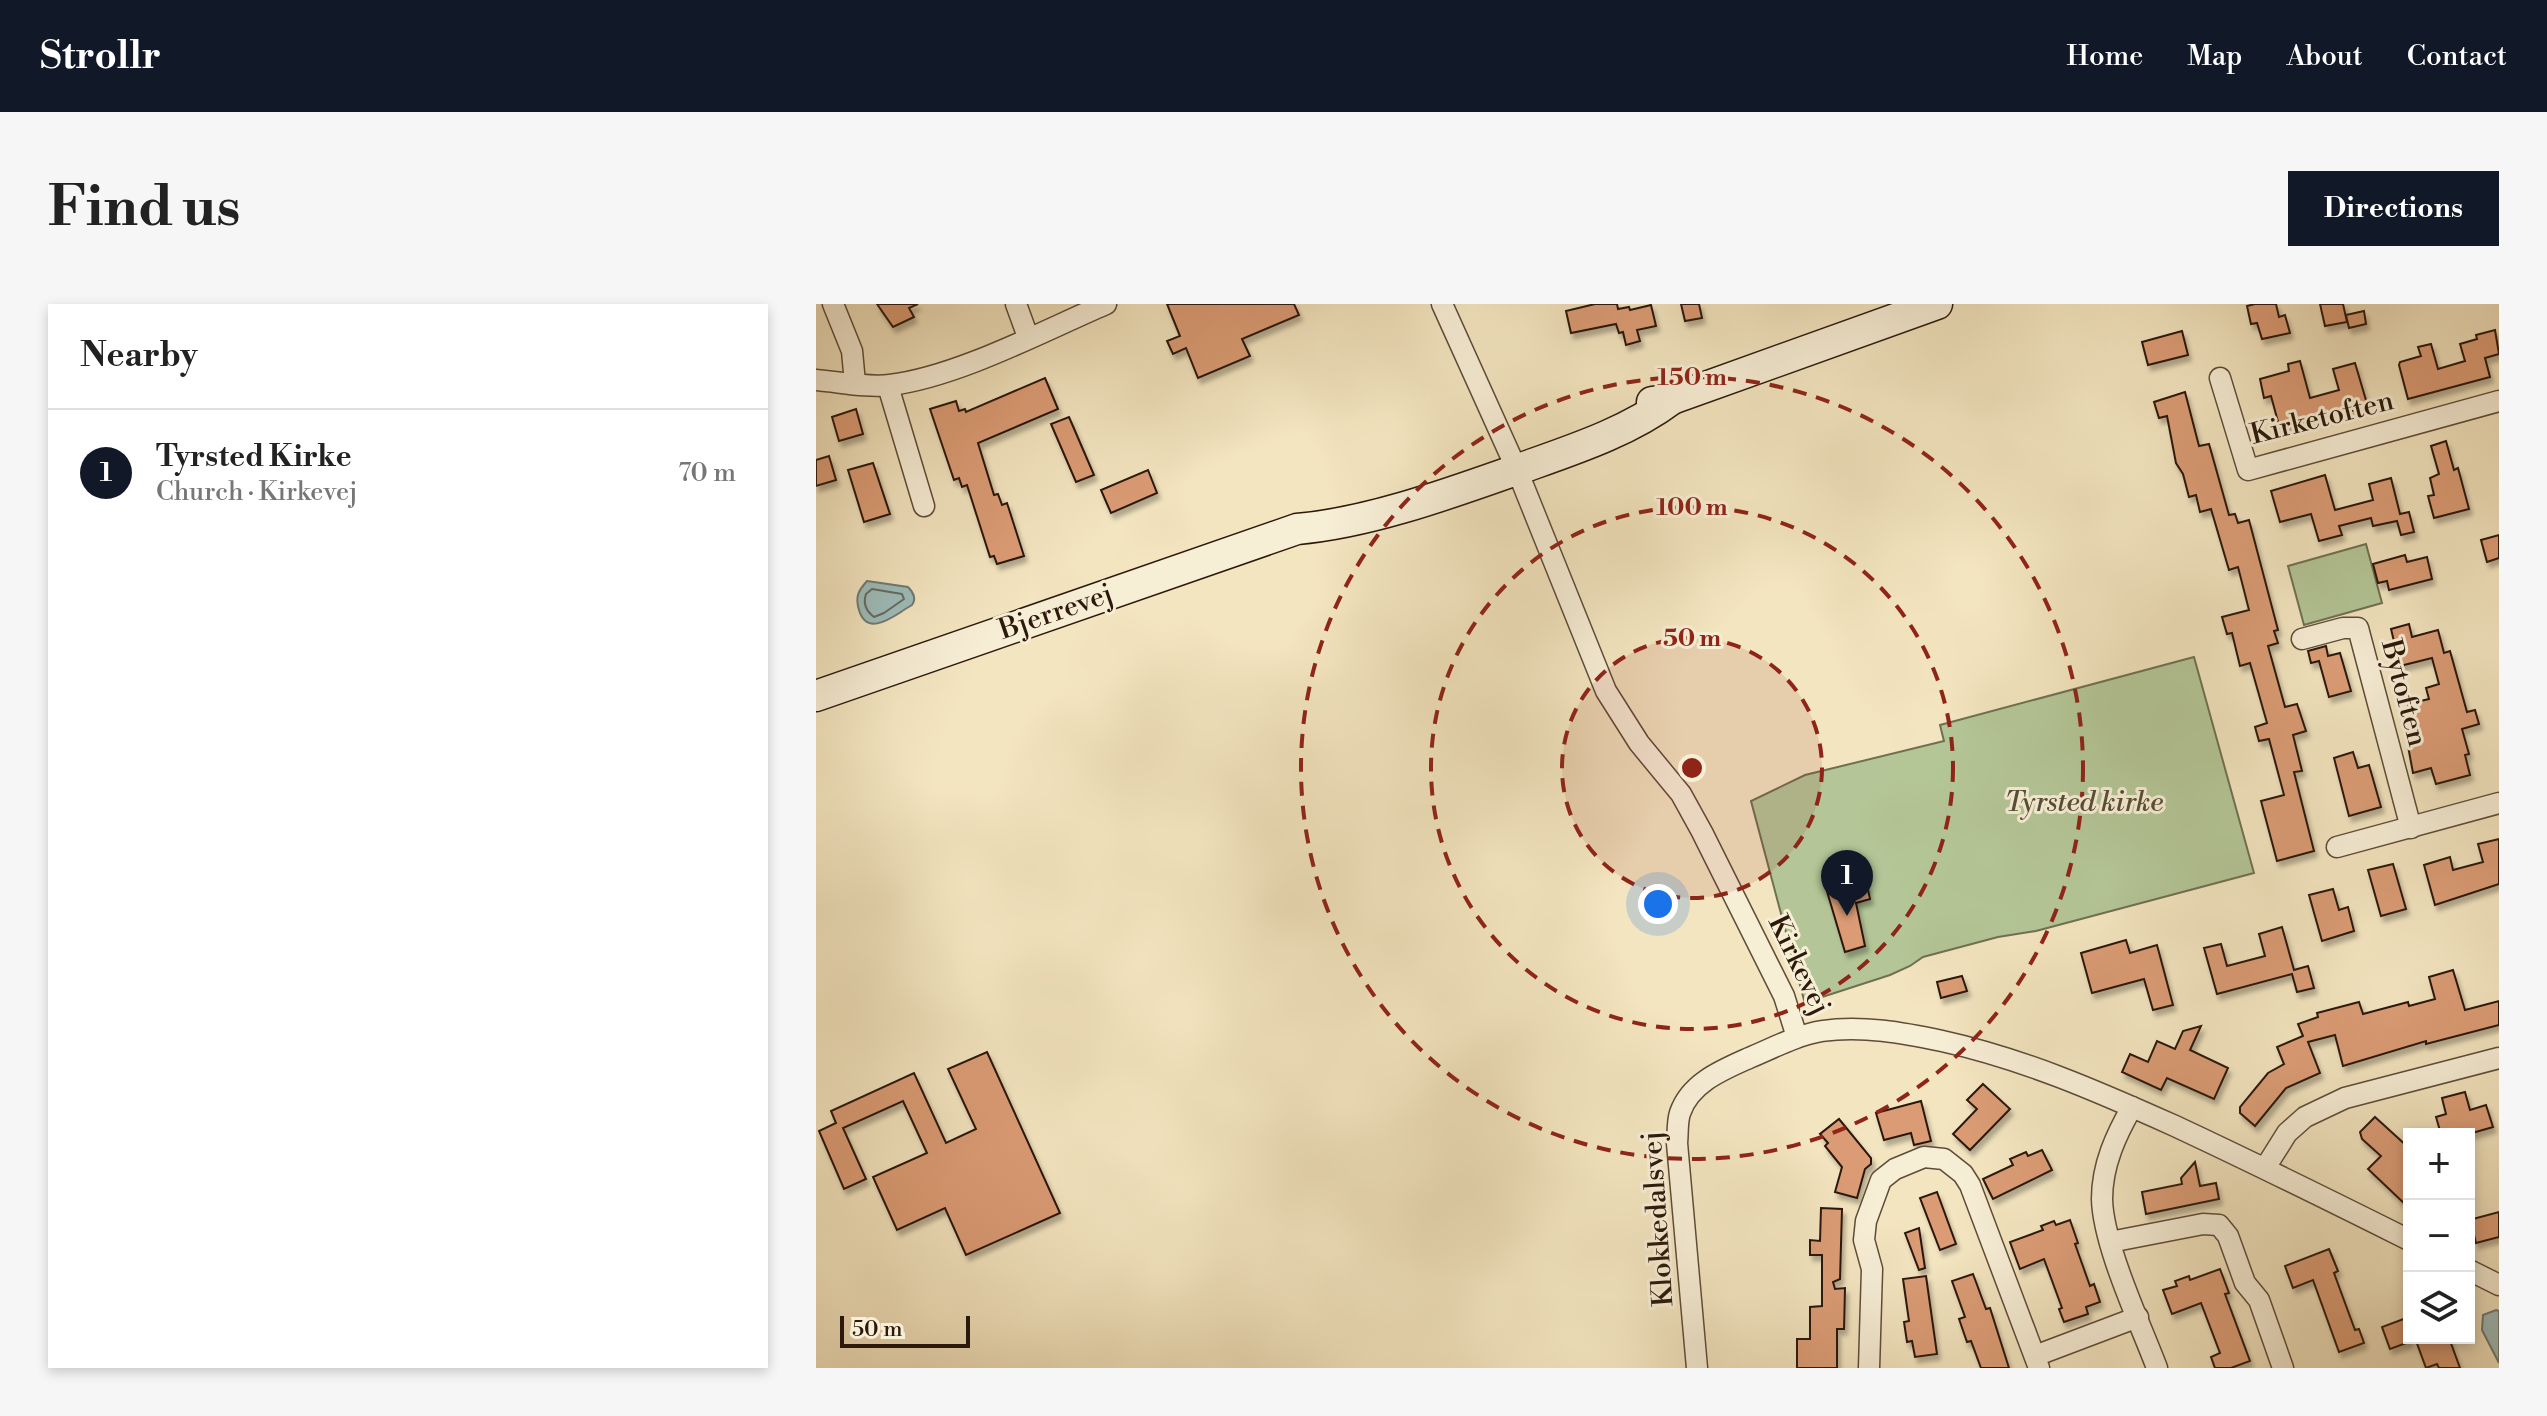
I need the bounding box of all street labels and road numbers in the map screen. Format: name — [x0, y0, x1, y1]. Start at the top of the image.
street label: Kirketoften — [2247, 383, 2398, 453]
street label: Bjerrevej — [993, 576, 1118, 648]
street label: Bytoften — [2373, 635, 2435, 751]
street label: Kirkevej — [1760, 909, 1838, 1021]
street label: Klokkedalsvej — [1634, 1130, 1682, 1308]

